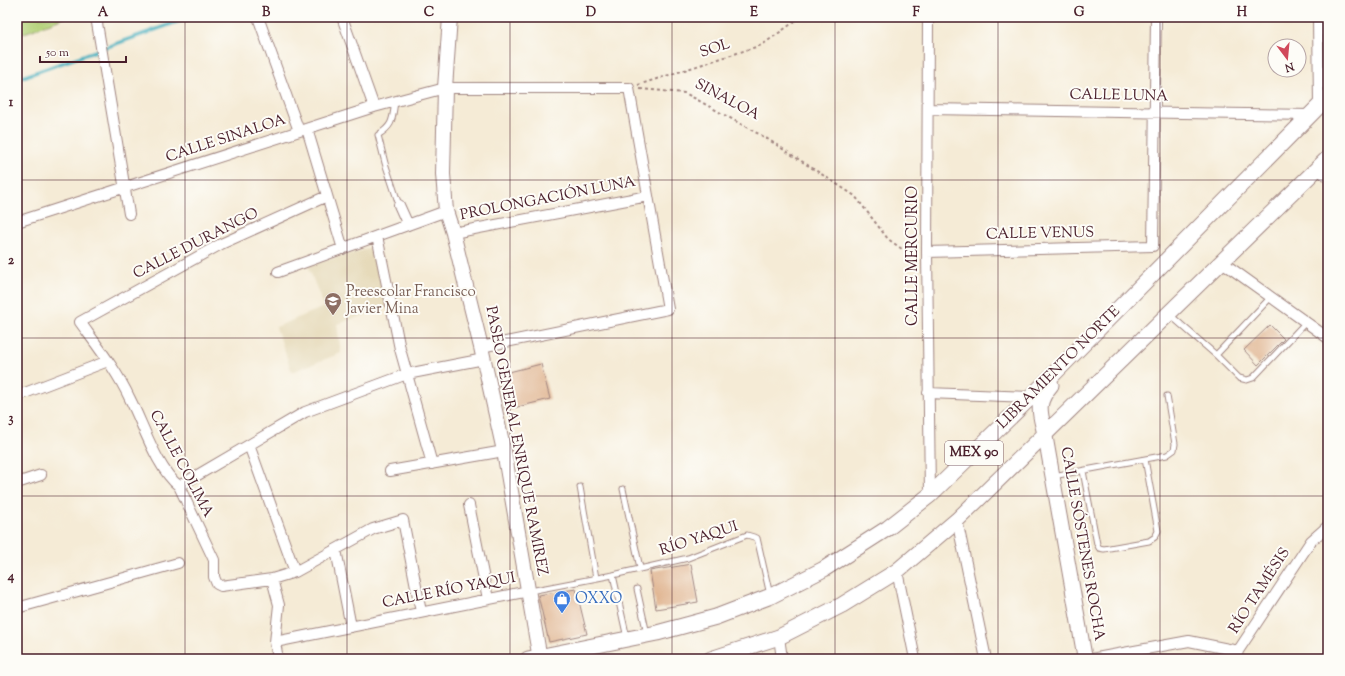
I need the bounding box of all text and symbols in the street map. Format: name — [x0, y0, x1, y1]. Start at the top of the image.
text: A — [98, 4, 109, 22]
text: B — [262, 4, 271, 22]
text: C — [424, 4, 434, 22]
text: D — [586, 4, 596, 22]
text: E — [750, 4, 758, 22]
text: F — [912, 4, 920, 22]
text: G — [1074, 4, 1085, 22]
text: H — [1237, 4, 1248, 22]
street label: SOL — [697, 34, 733, 64]
scale bar — [40, 38, 126, 64]
north arrow — [1267, 38, 1307, 78]
text: 50 m — [45, 44, 69, 62]
text: N — [1283, 57, 1297, 76]
street label: SINALOA — [691, 74, 763, 126]
street label: CALLE LUNA — [1069, 85, 1169, 107]
text: 1 — [9, 94, 14, 112]
street label: CALLE SINALOA — [163, 110, 289, 168]
street label: PROLONGACIÓN LUNA — [458, 170, 638, 226]
street label: CALLE MERCURIO — [903, 186, 924, 326]
street label: CALLE DURANGO — [130, 203, 262, 285]
street label: CALLE VENUS — [986, 223, 1094, 245]
text: 2 — [8, 252, 15, 270]
place label: Preescolar Francisco Javier Mina — [345, 282, 476, 320]
school or university icon: Preescolar Francisco Javier Mina — [323, 291, 343, 316]
street label: LIBRAMIENTO NORTE — [993, 302, 1125, 434]
street label: PASEO GENERAL ENRIQUE RAMIREZ — [480, 304, 553, 578]
street label: CALLE COLIMA — [144, 407, 218, 521]
text: 3 — [8, 410, 14, 428]
road number: MEX 90 — [945, 441, 1003, 465]
street label: CALLE SÓSTENES ROCHA — [1055, 445, 1111, 643]
street label: RÍO YAQUI — [657, 515, 741, 562]
street label: RÍO TAMÉSIS — [1223, 543, 1296, 638]
street label: CALLE RÍO YAQUI — [380, 567, 518, 614]
text: 4 — [7, 568, 15, 586]
shop icon: OXXO — [552, 589, 572, 614]
place label: OXXO — [575, 589, 622, 610]

